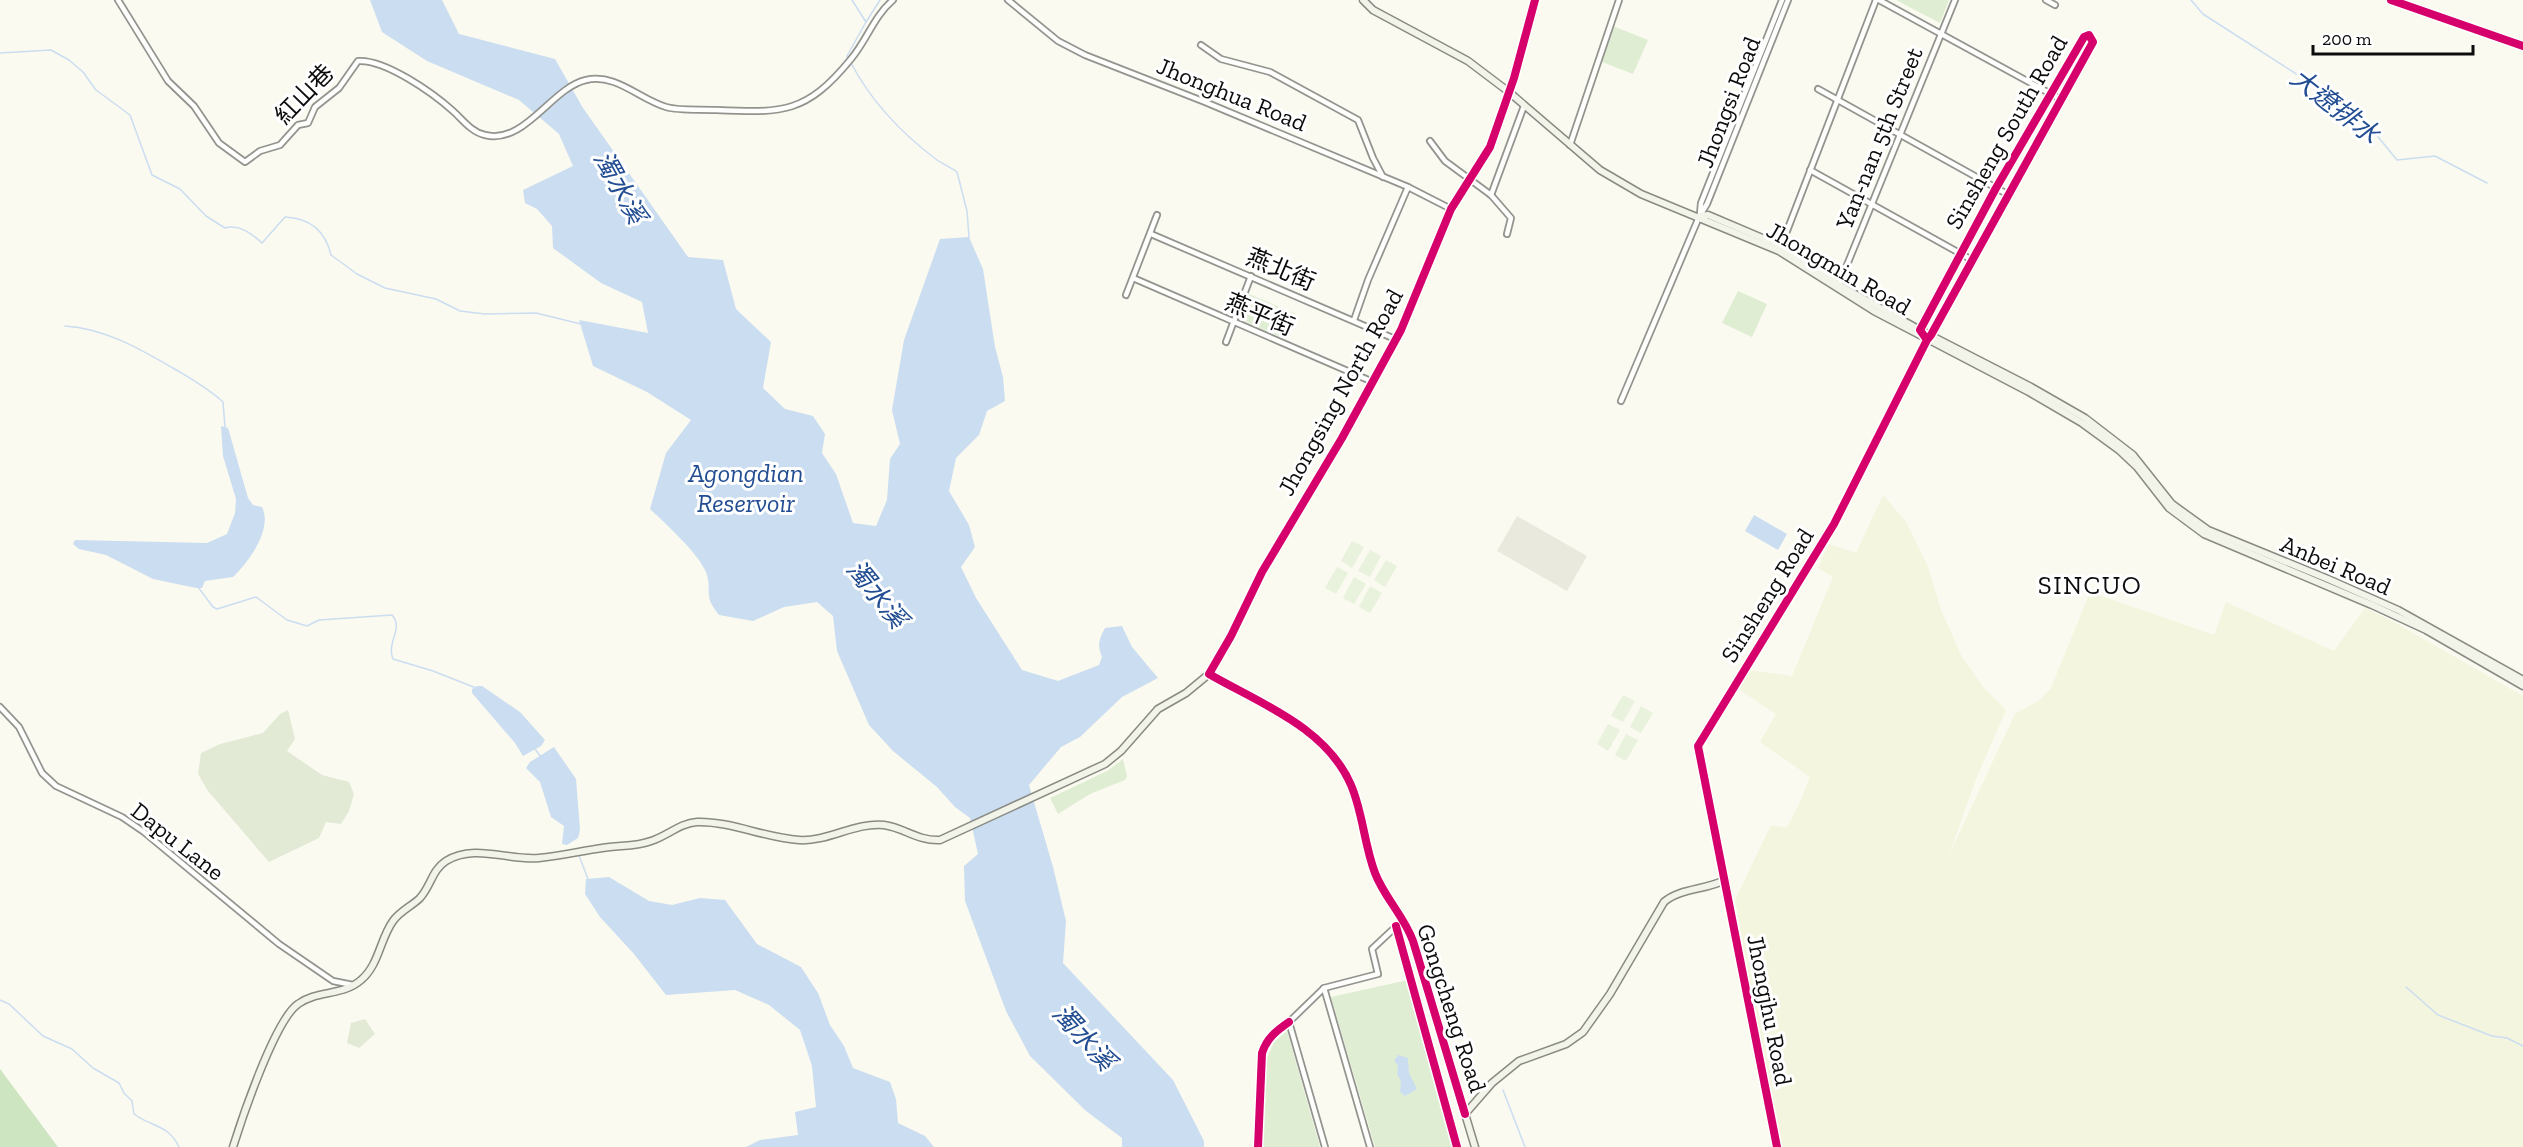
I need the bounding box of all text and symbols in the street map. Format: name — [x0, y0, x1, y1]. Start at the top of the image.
scale bar — [2313, 18, 2474, 56]
text: 200 m — [2322, 28, 2372, 50]
street label: Sinsheng South Road — [1939, 30, 2073, 234]
street label: Jhongsi Road — [1690, 32, 1766, 172]
street label: Yan-nan 5th Street — [1829, 43, 1929, 234]
street label: Jhonghua Road — [1153, 51, 1311, 137]
street label: 紅山巷 — [269, 58, 339, 130]
water label: 大遼排水 — [2284, 61, 2387, 151]
water label: 濁水溪 — [587, 145, 655, 232]
street label: Jhongmin Road — [1762, 215, 1916, 321]
street label: 燕北街 — [1242, 242, 1320, 296]
street label: Jhongsing North Road — [1271, 284, 1409, 500]
street label: 燕平街 — [1221, 287, 1299, 341]
water label: Agongdian Reservoir — [687, 457, 804, 519]
street label: Sinsheng Road — [1714, 523, 1820, 667]
street label: Anbei Road — [2276, 529, 2396, 601]
water label: 濁水溪 — [840, 554, 916, 637]
district label: SINCUO — [2038, 569, 2142, 601]
street label: Dapu Lane — [126, 796, 230, 886]
street label: Gongcheng Road — [1411, 920, 1493, 1096]
street label: Jhongjhu Road — [1741, 932, 1799, 1088]
water label: 濁水溪 — [1046, 997, 1125, 1080]

